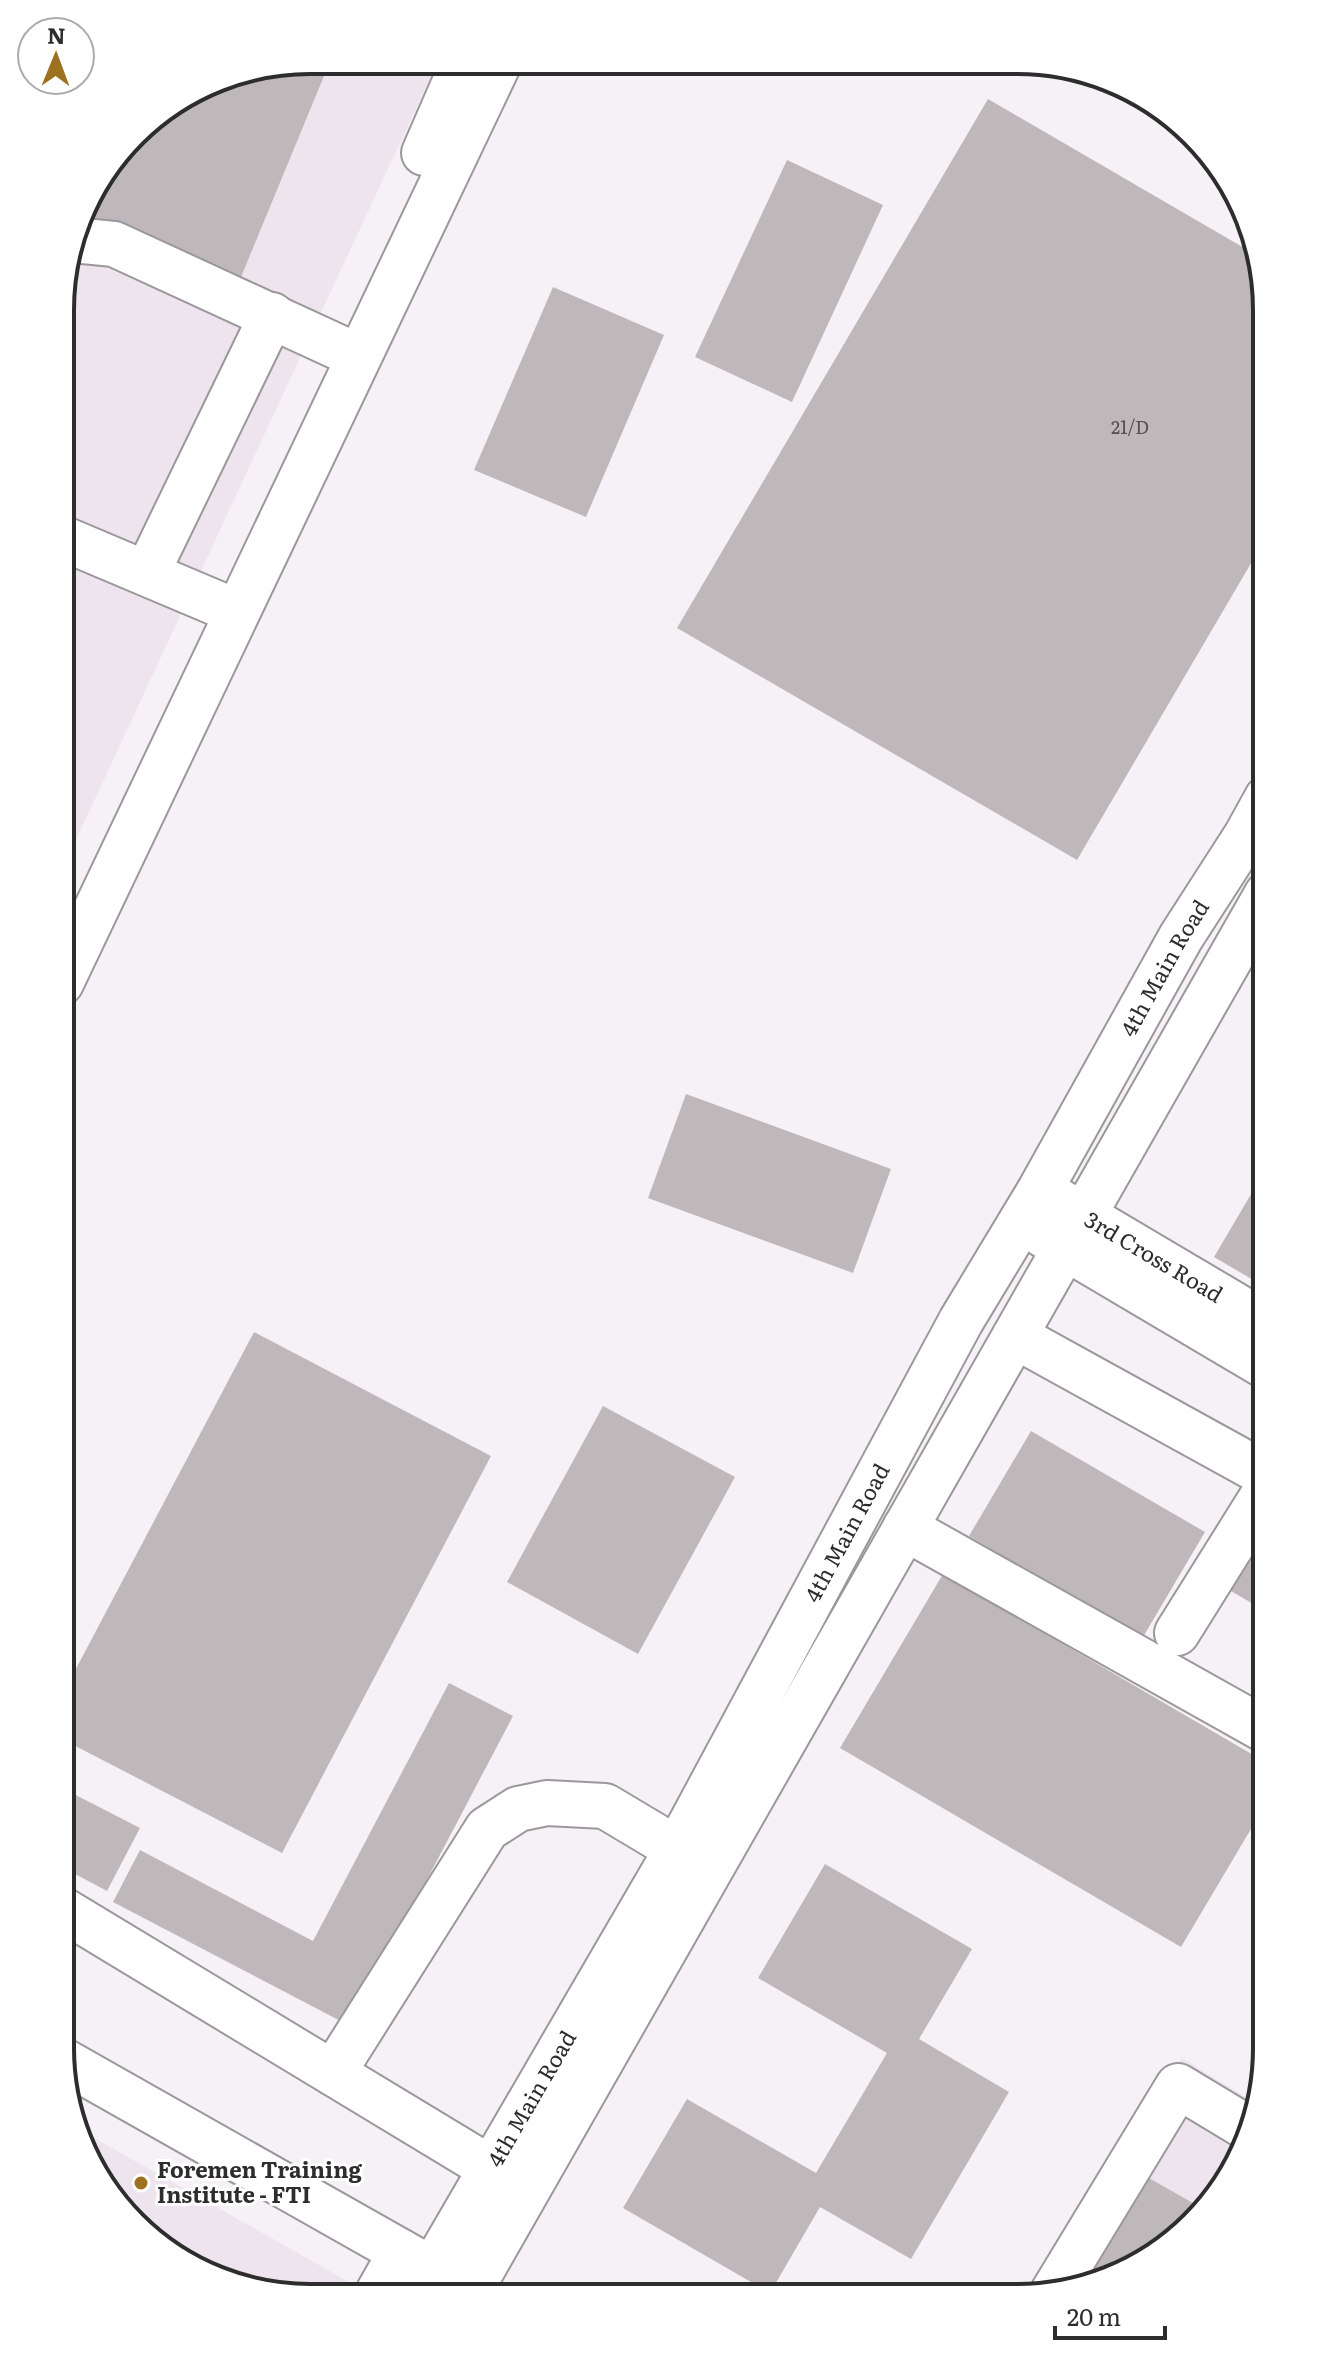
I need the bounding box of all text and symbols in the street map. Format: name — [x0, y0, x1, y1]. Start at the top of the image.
north arrow — [16, 16, 96, 96]
text: N — [47, 18, 66, 51]
house number: 21/D — [1111, 413, 1149, 440]
street label: 4th Main Road — [1111, 892, 1216, 1042]
street label: 3rd Cross Road — [1079, 1202, 1230, 1310]
street label: 4th Main Road — [795, 1457, 897, 1607]
street label: 4th Main Road — [477, 2024, 583, 2173]
place label: Foremen Training Institute - FTI — [157, 2152, 362, 2210]
marker: Foremen Training Institute - FTI — [132, 2174, 150, 2192]
scale bar — [1055, 2290, 1165, 2340]
text: 20 m — [1067, 2298, 1121, 2333]

